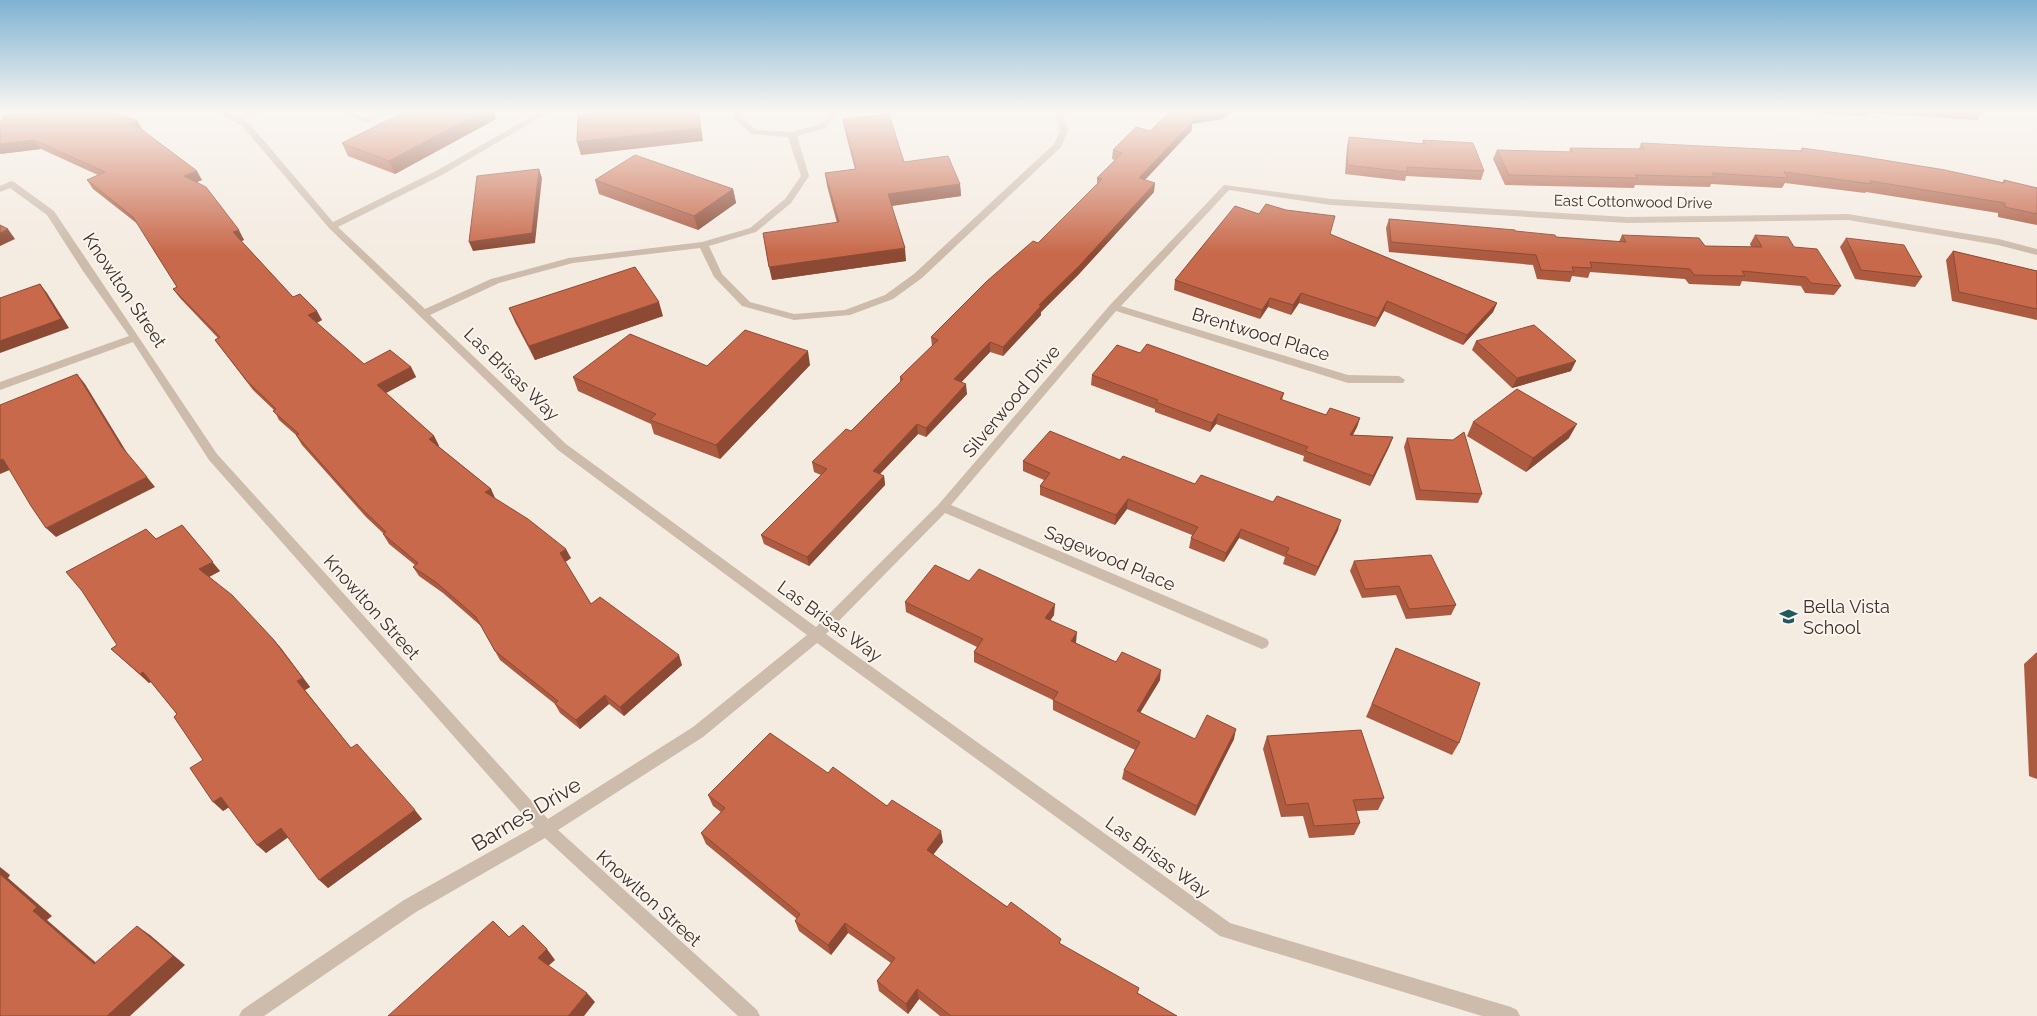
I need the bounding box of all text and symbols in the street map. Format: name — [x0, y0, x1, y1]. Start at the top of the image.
street label: East Cottonwood Drive — [1554, 192, 1713, 212]
street label: Knowlton Street — [79, 229, 171, 351]
street label: Brentwood Place — [1190, 303, 1333, 365]
street label: Las Brisas Way — [460, 323, 564, 425]
street label: Silverwood Drive — [958, 340, 1064, 461]
street label: Sagewood Place — [1041, 521, 1179, 595]
street label: Knowlton Street — [320, 550, 424, 664]
street label: Las Brisas Way — [774, 576, 887, 666]
place label: Bella Vista School — [1803, 596, 1890, 638]
school or university icon: Bella Vista School — [1779, 606, 1799, 626]
street label: Barnes Drive — [467, 772, 585, 856]
street label: Las Brisas Way — [1102, 812, 1215, 902]
street label: Knowlton Street — [592, 846, 706, 950]

